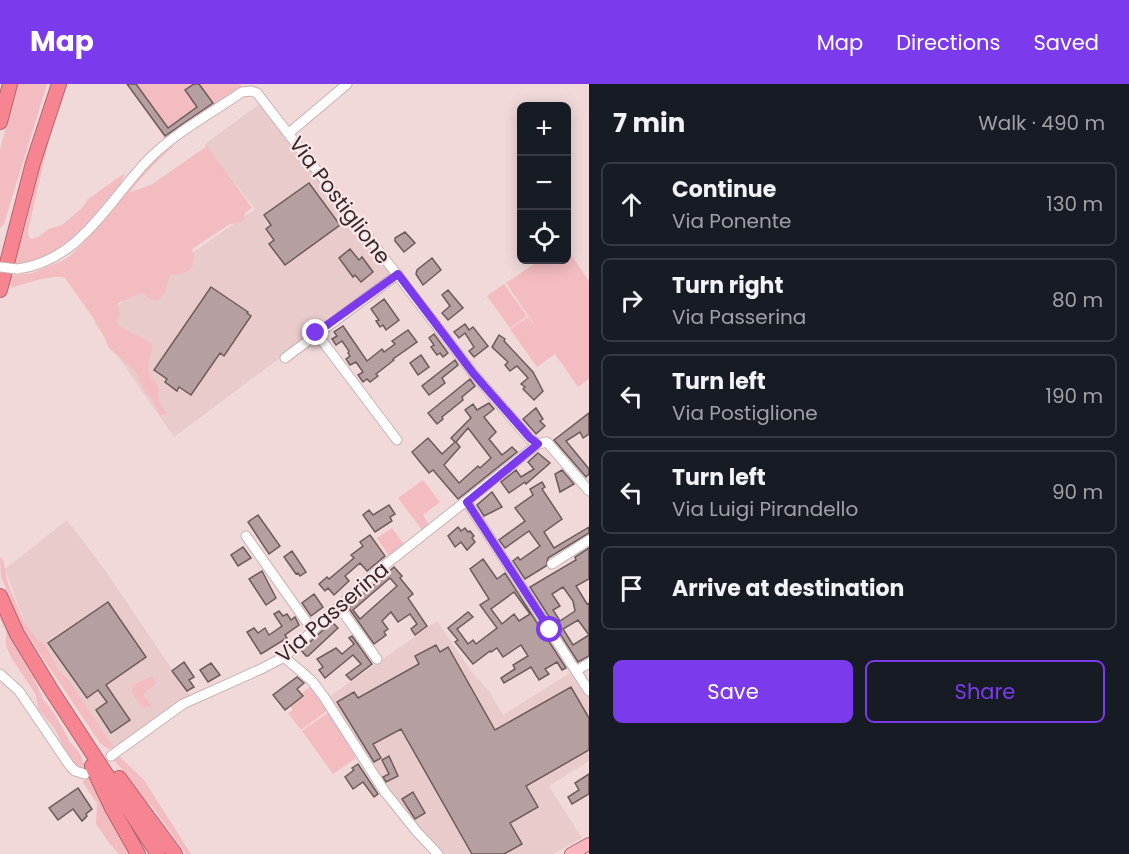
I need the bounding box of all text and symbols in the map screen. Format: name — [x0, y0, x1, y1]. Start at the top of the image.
text: Map — [30, 22, 94, 61]
text: Map — [817, 28, 863, 57]
text: Directions — [896, 28, 1000, 57]
text: Saved — [1033, 28, 1099, 57]
map controls — [517, 102, 571, 264]
button: + — [517, 102, 571, 156]
text: 7 min — [613, 105, 685, 141]
text: Walk · 490 m — [978, 109, 1105, 137]
street label: Via Postiglione — [282, 130, 398, 270]
button: − — [517, 156, 571, 210]
text: Continue — [672, 174, 776, 205]
icon: ahead — [615, 188, 648, 221]
text: 130 m — [1046, 190, 1103, 218]
text: Via Ponente — [672, 207, 791, 235]
button: locate — [517, 210, 571, 264]
text: Turn right — [672, 270, 783, 301]
icon: right — [615, 284, 648, 317]
text: 80 m — [1052, 286, 1103, 314]
text: Via Passerina — [672, 303, 806, 331]
route end — [302, 319, 328, 345]
text: Turn left — [672, 366, 766, 397]
icon: left — [615, 380, 648, 413]
text: 190 m — [1046, 382, 1103, 410]
text: Via Postiglione — [672, 399, 818, 427]
text: Turn left — [672, 462, 766, 493]
icon: left — [615, 476, 648, 509]
text: 90 m — [1052, 478, 1103, 506]
text: Via Luigi Pirandello — [672, 495, 858, 523]
street label: Via Passerina — [269, 555, 395, 669]
icon: arrive — [615, 572, 648, 605]
text: Arrive at destination — [672, 573, 904, 604]
route start — [536, 616, 562, 642]
button: Save — [613, 660, 853, 723]
button: Share — [865, 660, 1105, 723]

